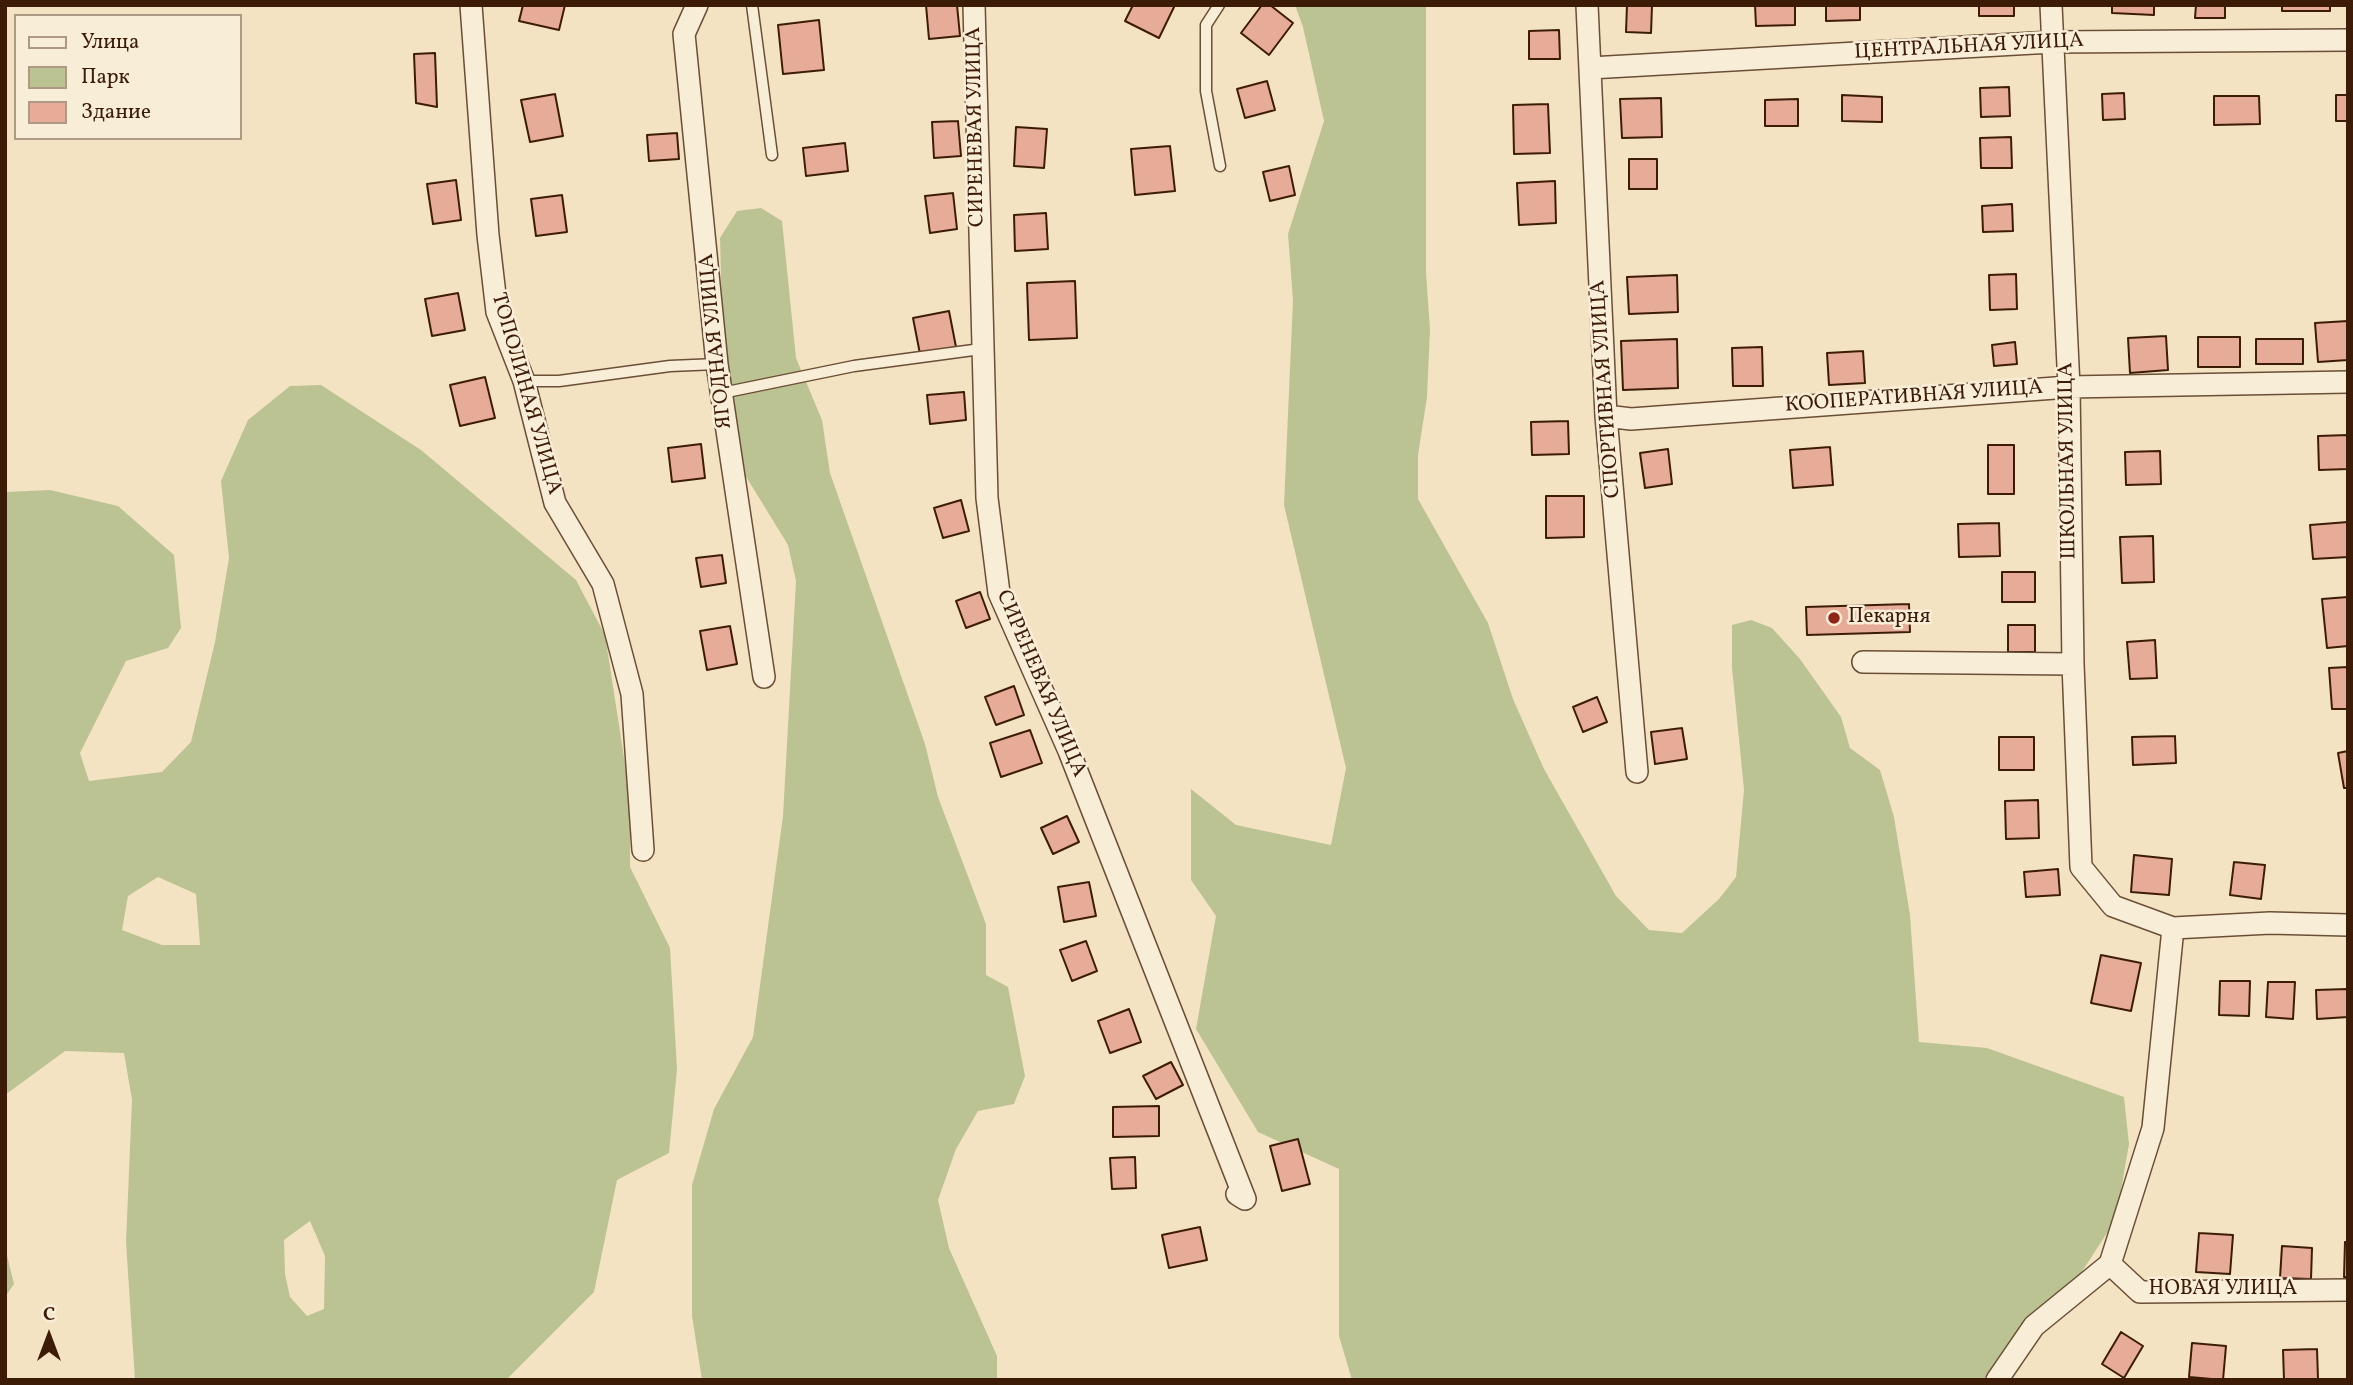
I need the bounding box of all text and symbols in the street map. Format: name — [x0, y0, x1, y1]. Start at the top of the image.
legend — [14, 14, 242, 140]
street label: СИРЕНЕВАЯ УЛИЦА — [963, 27, 991, 227]
text: Улица — [81, 28, 139, 57]
street label: ЦЕНТРАЛЬНАЯ УЛИЦА — [1854, 29, 2084, 67]
text: Парк — [81, 63, 130, 92]
text: Здание — [81, 98, 151, 127]
street label: ЯГОДНАЯ УЛИЦА — [695, 252, 739, 430]
street label: СПОРТИВНАЯ УЛИЦА — [1587, 279, 1627, 499]
street label: ТОПОЛИНАЯ УЛИЦА — [484, 290, 566, 498]
street label: ШКОЛЬНАЯ УЛИЦА — [2055, 362, 2083, 560]
street label: КООПЕРАТИВНАЯ УЛИЦА — [1784, 376, 2044, 420]
street label: СИРЕНЕВАЯ УЛИЦА — [989, 587, 1091, 781]
place label: Пекарня — [1848, 605, 1930, 631]
marker: Пекарня — [1826, 610, 1842, 626]
street label: НОВАЯ УЛИЦА — [2149, 1277, 2297, 1303]
north arrow — [14, 1301, 84, 1371]
text: С — [43, 1302, 55, 1328]

